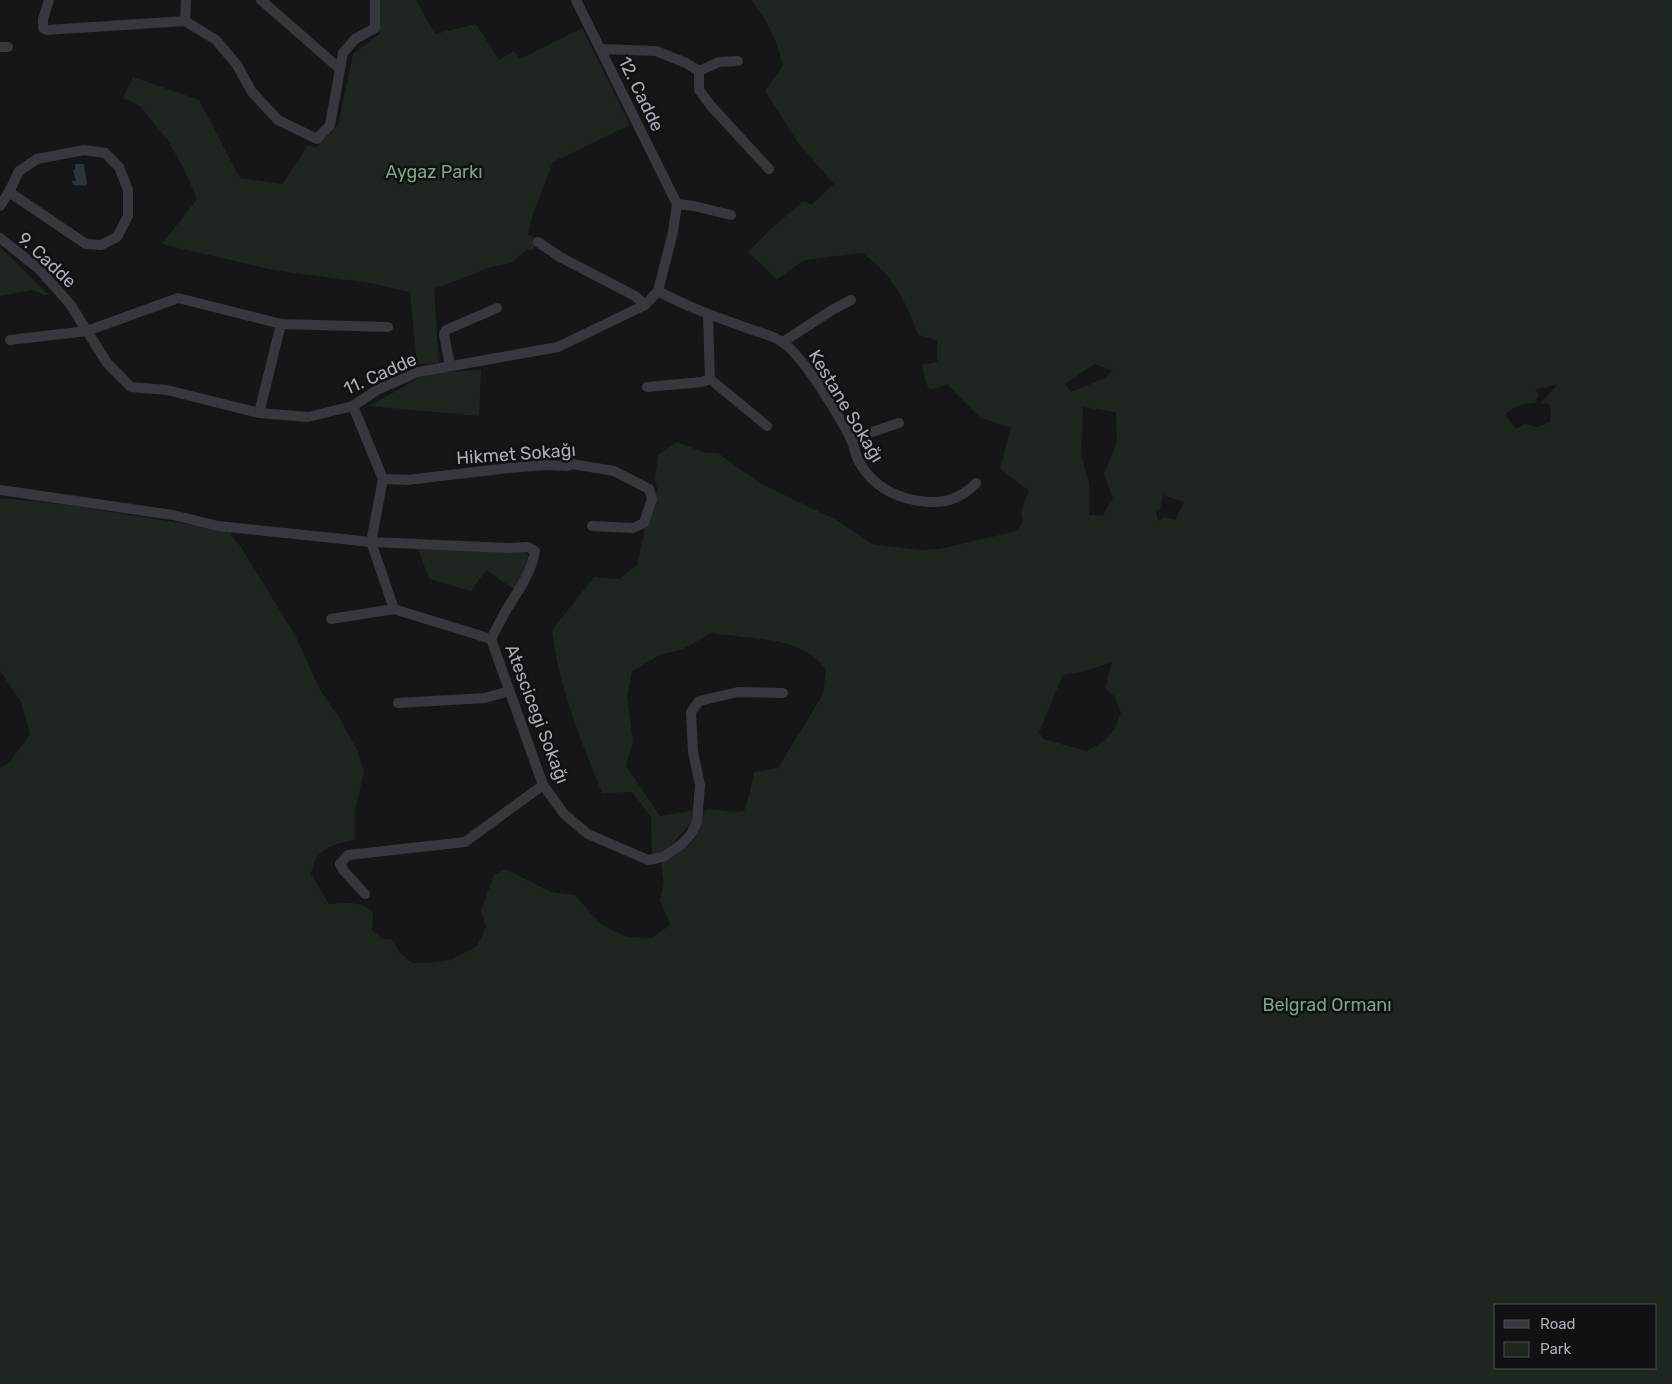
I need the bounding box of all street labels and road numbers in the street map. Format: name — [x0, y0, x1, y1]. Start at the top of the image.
street label: 12. Cadde — [613, 53, 669, 135]
street label: 9. Cadde — [13, 227, 81, 293]
street label: Kestane Sokağı — [804, 346, 888, 466]
street label: 11. Cadde — [340, 348, 420, 400]
street label: Hikmet Sokağı — [456, 439, 576, 469]
street label: Atescicegi Sokağı — [500, 641, 574, 787]

